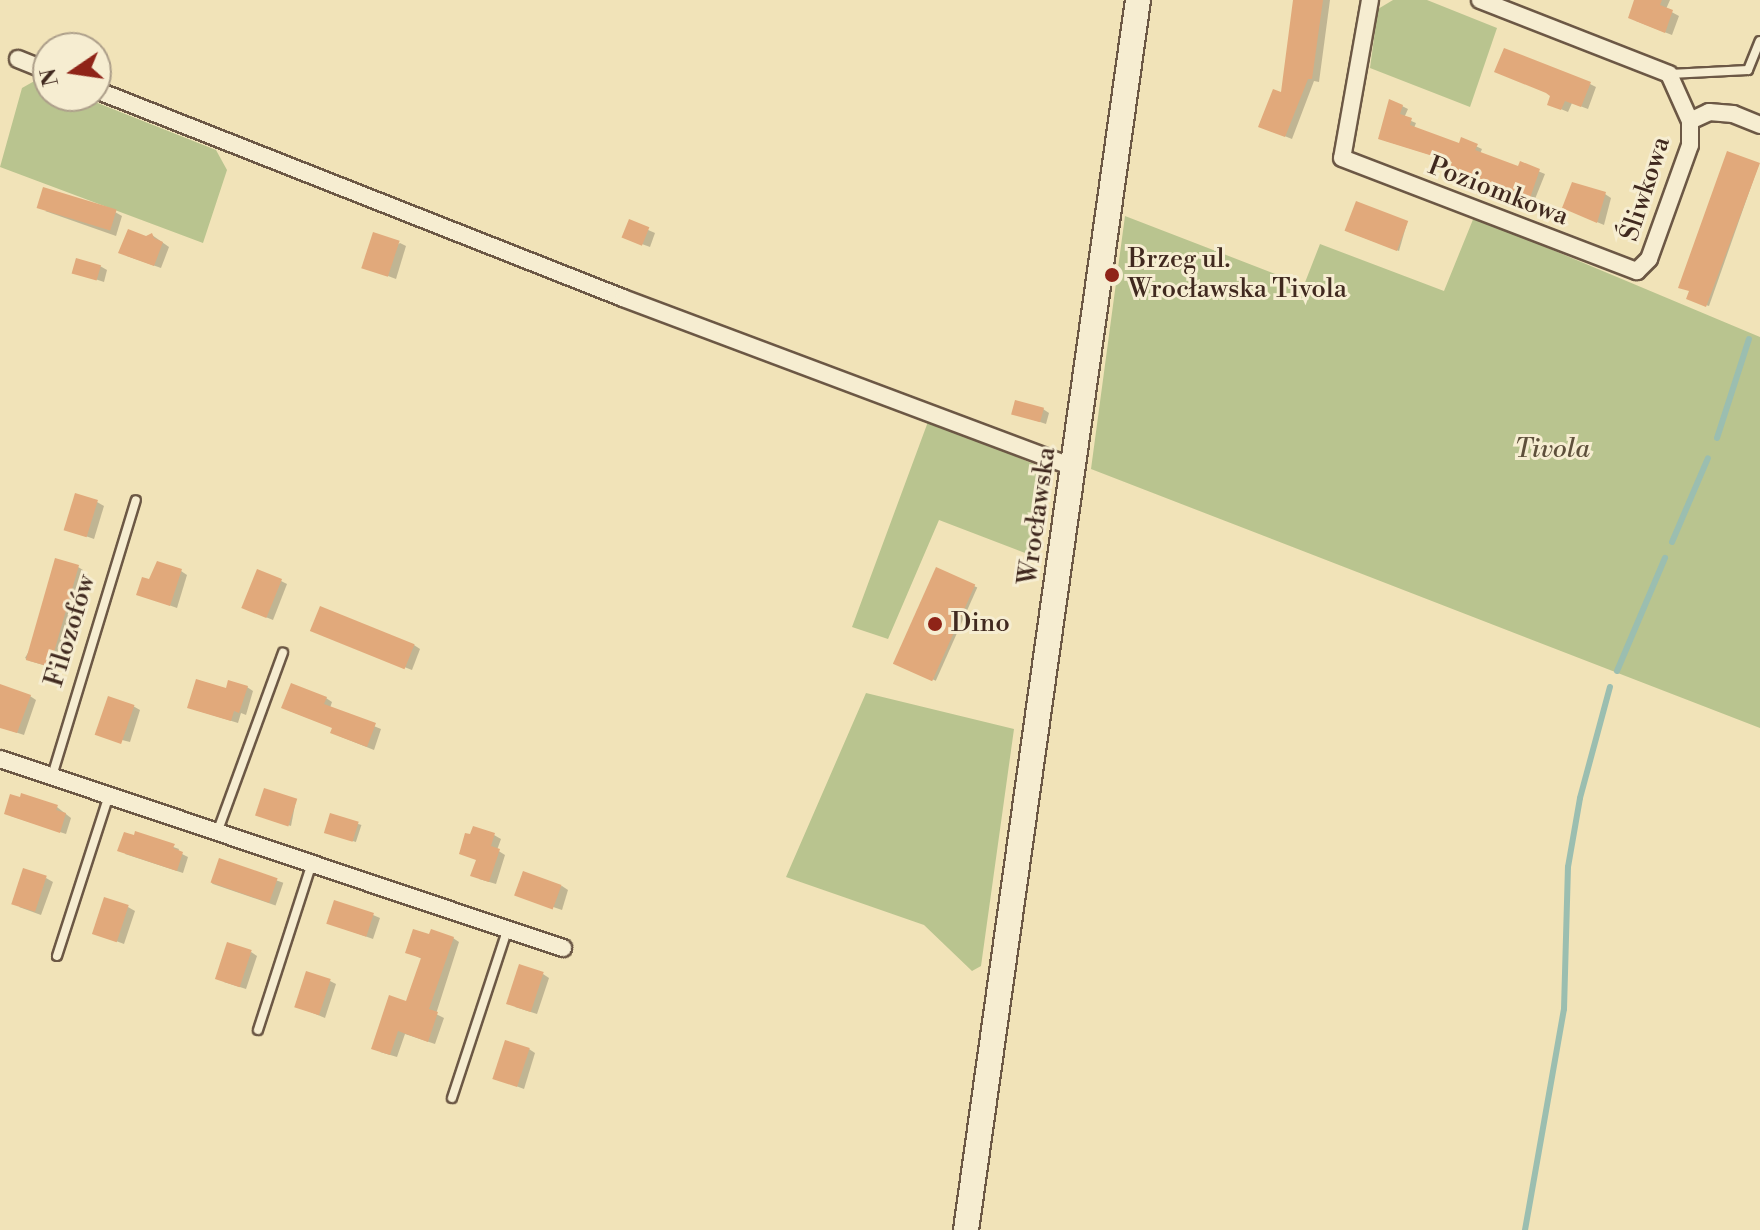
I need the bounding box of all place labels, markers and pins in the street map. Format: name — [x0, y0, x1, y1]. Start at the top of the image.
place label: Brzeg ul. Wrocławska Tivola — [1128, 244, 1347, 306]
marker: Brzeg ul. Wrocławska Tivola — [1103, 266, 1121, 284]
place label: Dino — [951, 608, 1010, 640]
marker: Dino — [926, 615, 944, 633]

